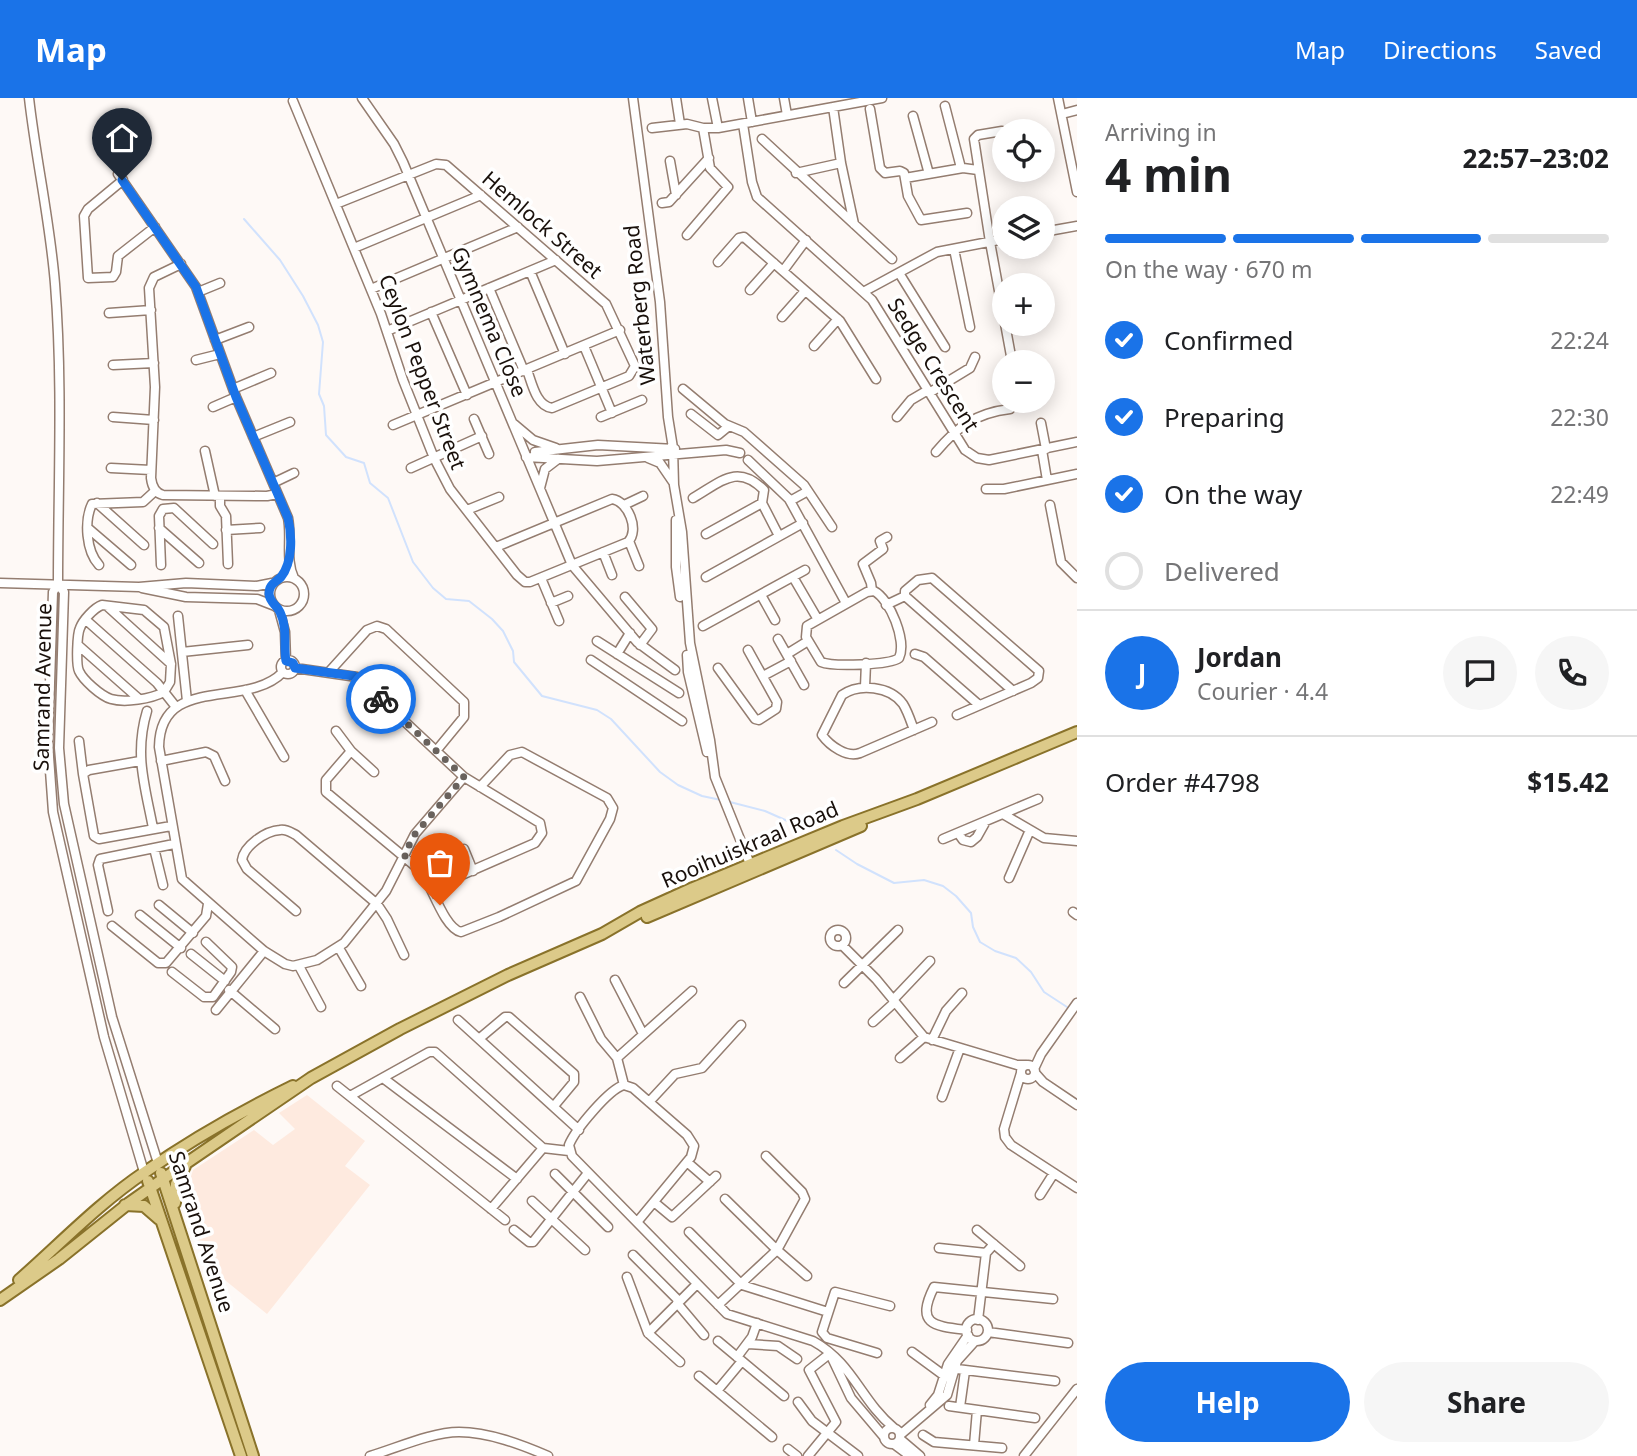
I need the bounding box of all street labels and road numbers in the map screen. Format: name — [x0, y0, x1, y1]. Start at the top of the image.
street label: Hemlock Street — [477, 164, 609, 284]
street label: Waterberg Road — [617, 224, 661, 387]
street label: Gymnema Close — [446, 242, 534, 401]
street label: Ceylon Pepper Street — [373, 270, 473, 474]
street label: Sedge Crescent — [882, 292, 986, 437]
street label: Samrand Avenue — [27, 603, 57, 771]
street label: Rooihuiskraal Road — [657, 794, 842, 894]
street label: Samrand Avenue — [163, 1147, 241, 1316]

